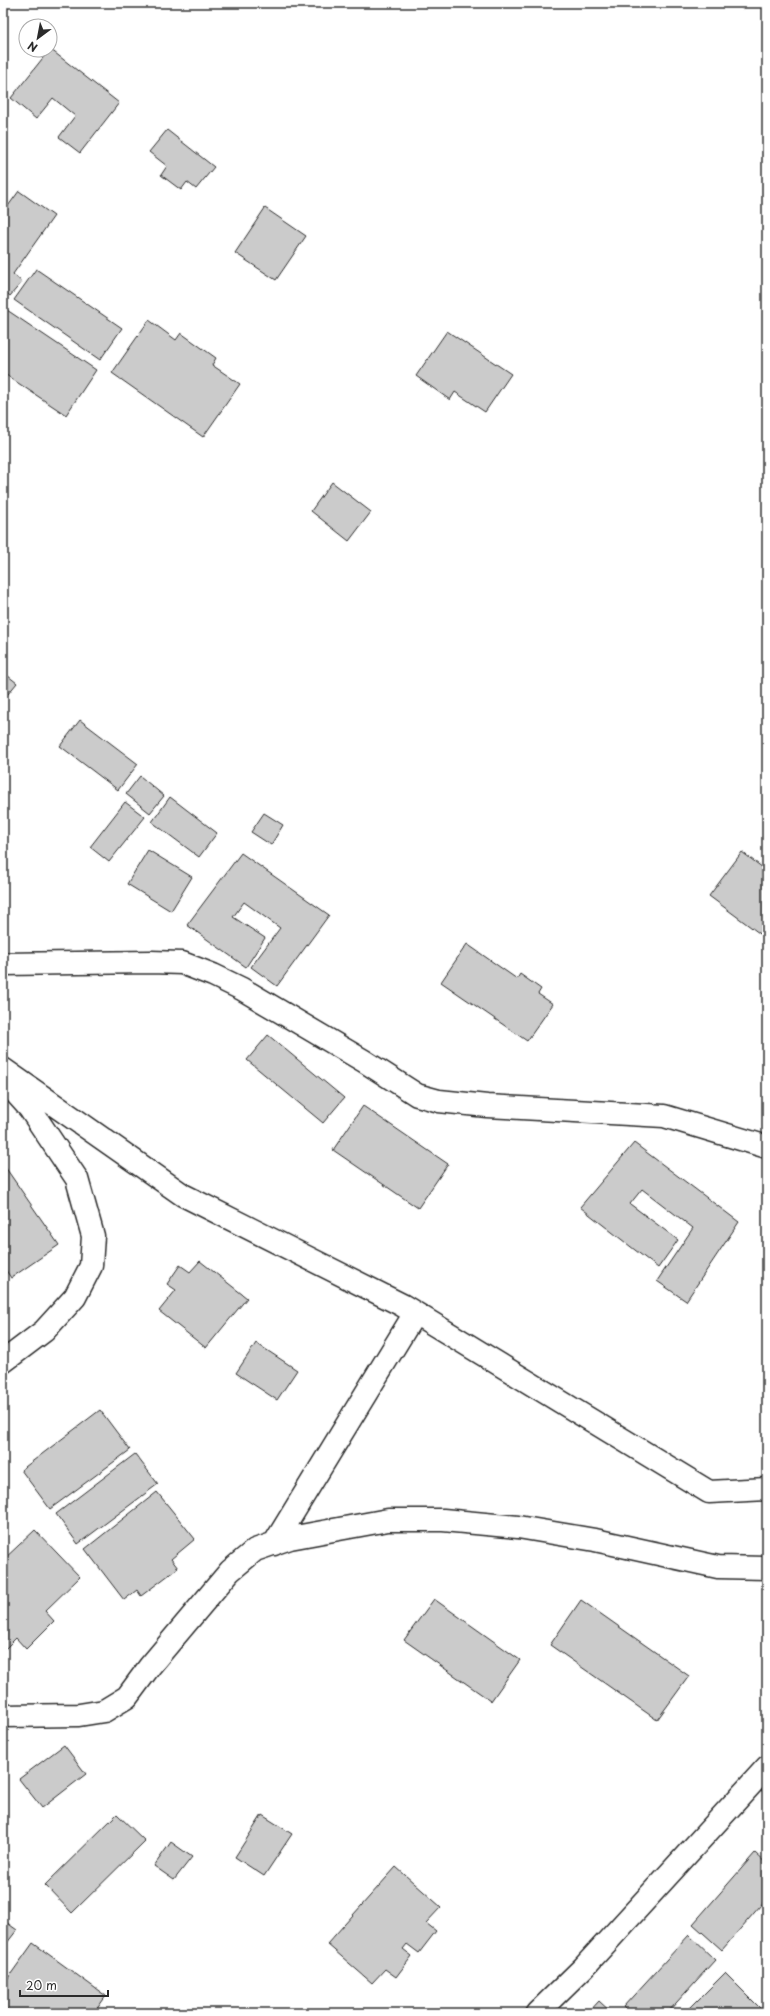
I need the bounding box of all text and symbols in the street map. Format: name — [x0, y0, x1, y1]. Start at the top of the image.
north arrow — [18, 18, 58, 58]
text: N — [24, 37, 41, 56]
scale bar — [20, 1972, 108, 1998]
text: 20 m — [26, 1976, 57, 1994]

